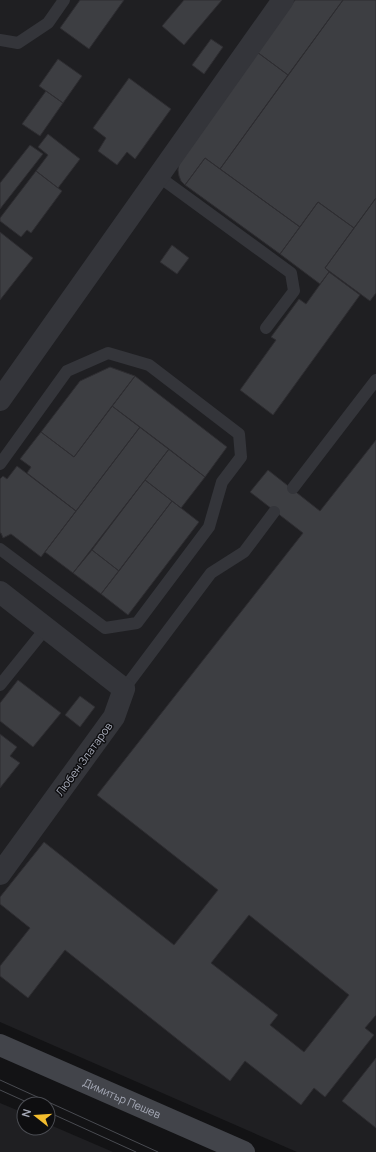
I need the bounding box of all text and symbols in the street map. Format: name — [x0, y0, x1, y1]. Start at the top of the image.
street label: Любен Златаров — [52, 719, 115, 798]
street label: Димитър Пешев — [81, 1074, 163, 1122]
north arrow — [16, 1096, 56, 1136]
text: N — [18, 1107, 34, 1119]

